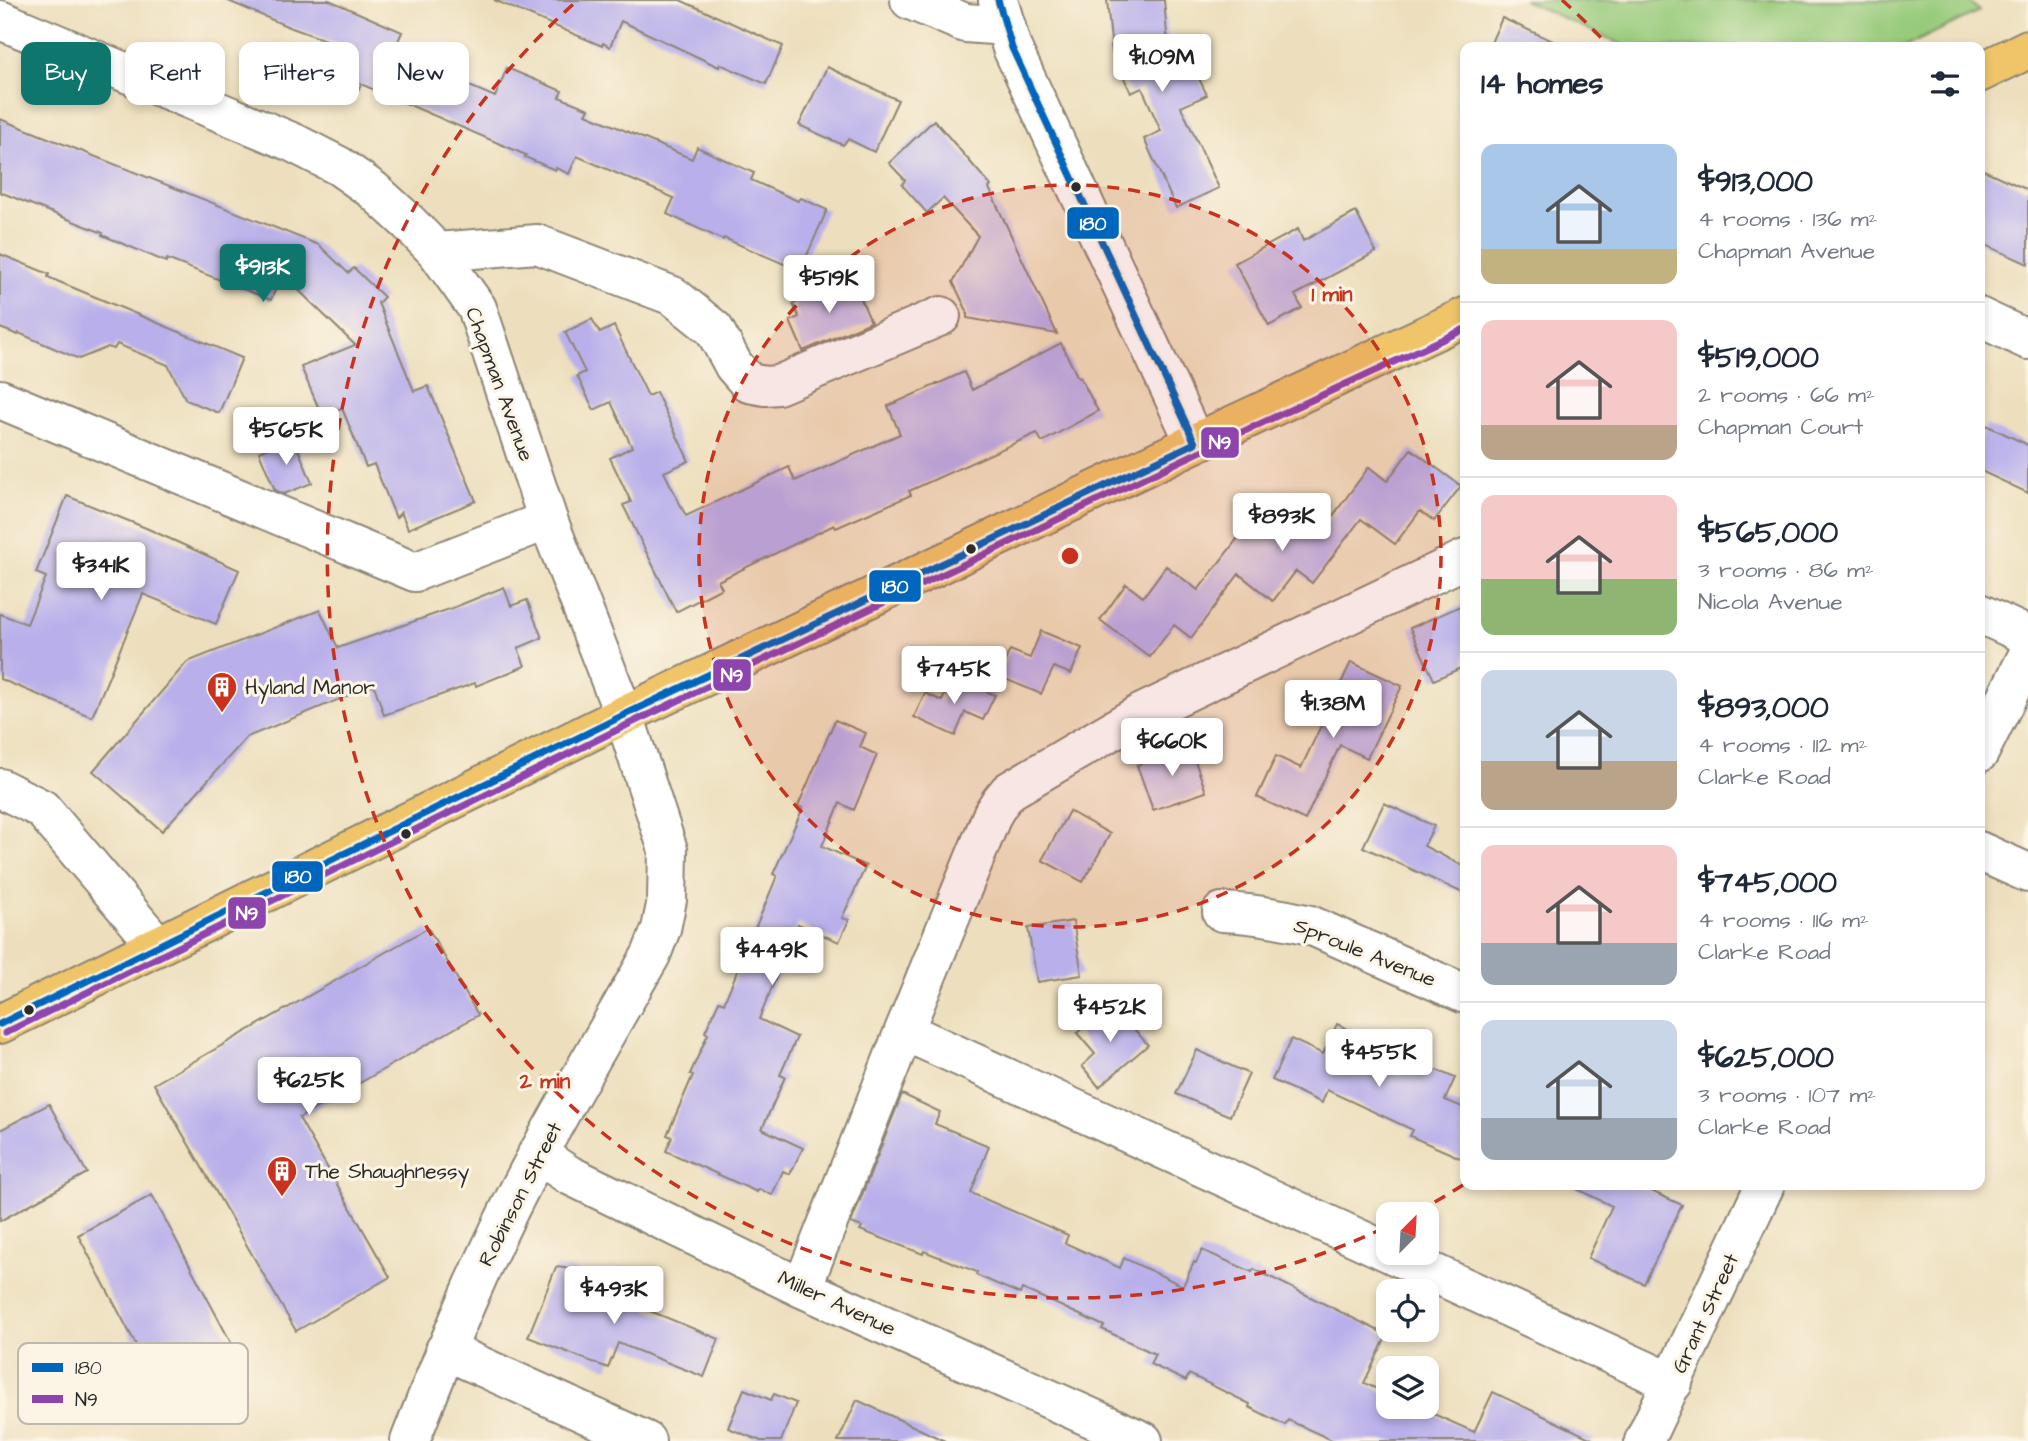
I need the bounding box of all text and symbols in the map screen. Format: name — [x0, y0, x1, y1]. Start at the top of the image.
pin: $1.09M — [1105, 34, 1219, 94]
text: $1.09M — [1129, 41, 1195, 73]
chip: Buy — [21, 42, 111, 105]
chip: Rent — [125, 42, 225, 105]
chip: Filters — [239, 42, 359, 105]
chip: New — [373, 42, 469, 105]
text: 14 homes — [1481, 63, 1604, 105]
icon: filters — [1926, 65, 1964, 103]
text: $913,000 — [1698, 161, 1813, 203]
icon: home — [1537, 172, 1621, 256]
unlabelled marker — [1069, 180, 1083, 194]
text: 4 rooms · 136 m² — [1698, 203, 1877, 235]
line badge: 180 — [1066, 206, 1120, 240]
text: 180 — [1080, 211, 1106, 238]
text: Chapman Avenue — [1698, 235, 1875, 267]
pin: $913K — [214, 244, 312, 304]
text: $913K — [236, 251, 290, 283]
pin: $519K — [780, 256, 878, 315]
text: $519K — [799, 262, 859, 294]
text: 1 min — [1311, 280, 1353, 309]
street label: Chapman Avenue — [457, 303, 541, 465]
text: $519,000 — [1698, 337, 1819, 379]
icon: home — [1537, 348, 1621, 432]
text: 2 rooms · 66 m² — [1698, 379, 1875, 411]
pin: $565K — [237, 407, 335, 467]
text: Chapman Court — [1698, 411, 1863, 443]
text: $565K — [249, 414, 323, 446]
line badge: N9 — [1200, 426, 1240, 459]
text: N9 — [1209, 430, 1232, 457]
pin: $893K — [1233, 494, 1331, 553]
text: $893K — [1249, 500, 1315, 532]
text: $565,000 — [1698, 512, 1838, 554]
icon: home — [1537, 523, 1621, 607]
pin: $341K — [52, 542, 150, 602]
unlabelled marker — [964, 542, 978, 556]
centre of rings — [1058, 544, 1082, 568]
text: $341K — [72, 549, 130, 581]
text: 3 rooms · 86 m² — [1698, 554, 1874, 586]
line badge: 180 — [868, 569, 922, 603]
text: 180 — [882, 574, 908, 601]
text: Nicola Avenue — [1698, 586, 1843, 618]
pin: $745K — [905, 646, 1003, 706]
text: $745K — [918, 653, 990, 685]
line badge: N9 — [712, 658, 752, 692]
text: N9 — [721, 663, 744, 690]
building icon: Hyland Manor — [205, 670, 239, 714]
place label: Hyland Manor — [245, 673, 375, 704]
pin: $1.38M — [1276, 680, 1390, 740]
text: $1.38M — [1301, 687, 1365, 719]
text: $893,000 — [1698, 687, 1829, 729]
icon: home — [1537, 698, 1621, 782]
pin: $660K — [1123, 718, 1221, 778]
text: $660K — [1137, 725, 1207, 757]
text: 4 rooms · 112 m² — [1698, 729, 1867, 761]
text: Clarke Road — [1698, 761, 1831, 793]
unlabelled marker — [399, 827, 413, 841]
line badge: 180 — [271, 860, 324, 893]
text: $745,000 — [1698, 862, 1837, 904]
text: 180 — [285, 864, 311, 891]
icon: home — [1537, 873, 1621, 957]
line badge: N9 — [227, 896, 267, 930]
text: N9 — [236, 901, 259, 928]
text: 4 rooms · 116 m² — [1698, 904, 1869, 936]
street label: Sproule Avenue — [1289, 911, 1440, 995]
pin: $449K — [723, 928, 821, 987]
text: $449K — [736, 934, 808, 966]
text: Clarke Road — [1698, 936, 1831, 968]
pin: $452K — [1061, 984, 1159, 1044]
text: $452K — [1074, 991, 1146, 1023]
unlabelled marker — [22, 1003, 36, 1017]
pin: $455K — [1330, 1030, 1428, 1089]
text: $455K — [1342, 1036, 1416, 1068]
text: $625,000 — [1698, 1037, 1834, 1079]
icon: home — [1537, 1048, 1621, 1132]
pin: $625K — [260, 1058, 358, 1117]
text: $625K — [274, 1064, 344, 1096]
text: 2 min — [519, 1067, 571, 1096]
text: 3 rooms · 107 m² — [1698, 1079, 1876, 1111]
text: Clarke Road — [1698, 1111, 1831, 1143]
street label: Robinson Street — [472, 1117, 570, 1271]
building icon: The Shaughnessy — [265, 1154, 299, 1198]
place label: The Shaughnessy — [305, 1157, 470, 1188]
north arrow — [1376, 1202, 1438, 1265]
map controls — [1376, 1202, 1439, 1419]
street label: Grant Street — [1665, 1248, 1746, 1378]
street label: Miller Avenue — [773, 1264, 900, 1343]
pin: $493K — [565, 1266, 663, 1326]
text: $493K — [580, 1273, 648, 1305]
button: locate — [1376, 1279, 1439, 1342]
legend — [18, 1343, 248, 1424]
text: 180 — [75, 1355, 102, 1382]
button: layers — [1376, 1356, 1439, 1419]
text: N9 — [75, 1387, 98, 1414]

